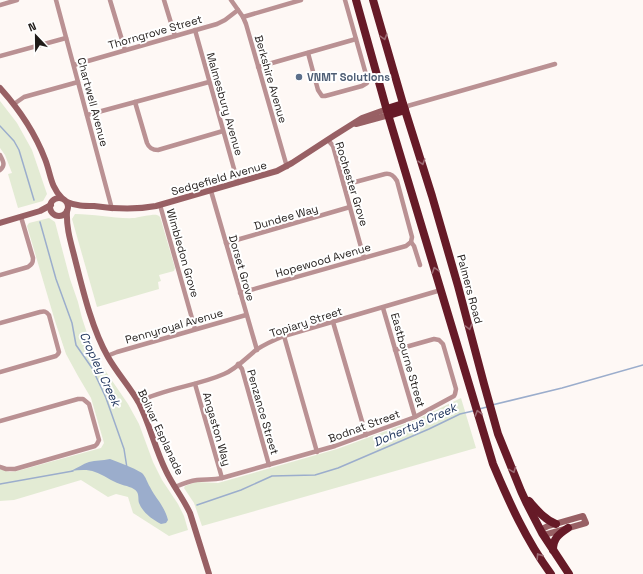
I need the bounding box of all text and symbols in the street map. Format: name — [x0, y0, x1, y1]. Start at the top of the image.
street label: Thorngrove Street — [106, 12, 204, 52]
north arrow — [16, 16, 56, 56]
text: N — [26, 19, 38, 35]
street label: Berkshire Avenue — [252, 33, 290, 125]
one-way arrow — [379, 34, 388, 41]
street label: Malmesbury Avenue — [204, 51, 246, 157]
street label: Chartwell Avenue — [74, 56, 112, 148]
place label: VNMT Solutions — [307, 70, 390, 84]
marker: VNMT Solutions — [294, 72, 304, 82]
street label: Rochester Grove — [333, 140, 371, 228]
street label: Sedgefield Avenue — [170, 158, 268, 198]
one-way arrow — [417, 158, 425, 165]
street label: Dundee Way — [252, 201, 320, 233]
street label: Wimbledon Grove — [164, 207, 202, 299]
street label: Dorset Grove — [226, 233, 258, 303]
street label: Hopewood Avenue — [274, 240, 372, 280]
street label: Palmers Road — [454, 253, 486, 325]
one-way arrow — [431, 267, 440, 274]
street label: Topiary Street — [268, 304, 344, 340]
street label: Pennyroyal Avenue — [123, 305, 225, 347]
street label: Eastbourne Street — [388, 311, 428, 409]
one-way arrow — [464, 324, 473, 331]
water label: Cropley Creek — [76, 329, 125, 410]
street label: Penzance Street — [244, 368, 282, 456]
street label: Bolivar Esplanade — [135, 387, 187, 477]
street label: Angaston Way — [200, 390, 234, 468]
water label: Dohertys Creek — [371, 399, 460, 450]
street label: Bodnat Street — [326, 407, 402, 445]
one-way arrow — [474, 410, 483, 417]
one-way arrow — [508, 466, 516, 473]
one-way arrow — [537, 554, 544, 561]

